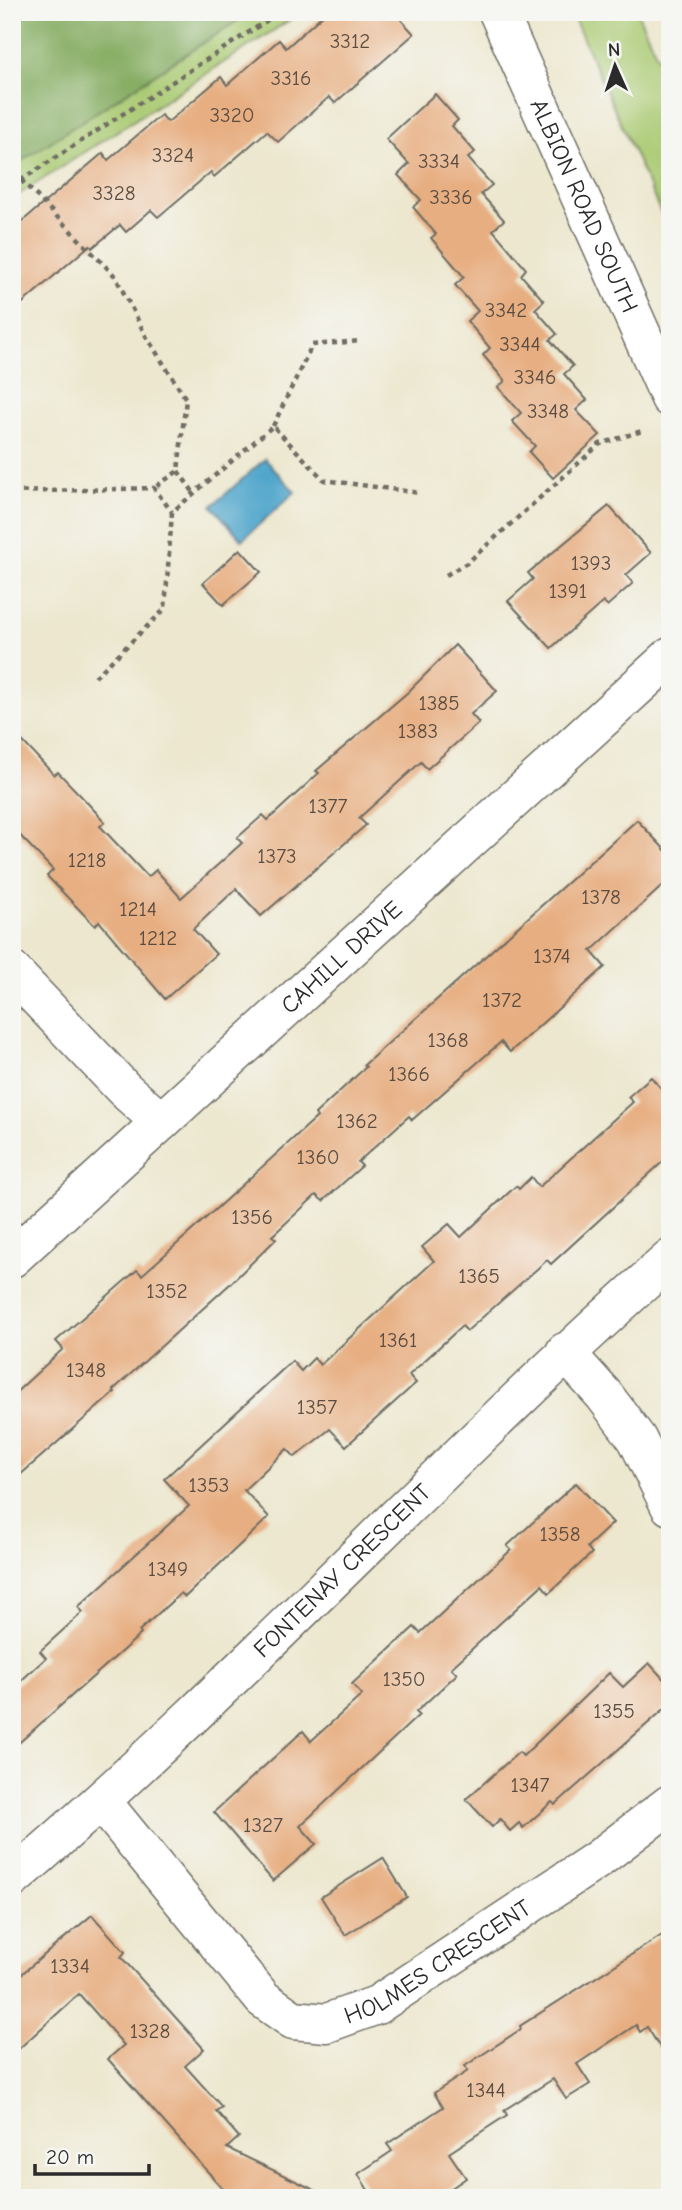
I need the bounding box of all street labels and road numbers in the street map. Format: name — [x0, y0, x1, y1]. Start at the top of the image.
street label: ALBION ROAD SOUTH — [525, 95, 644, 317]
street label: CAHILL DRIVE — [275, 895, 408, 1019]
street label: FONTENAY CRESCENT — [248, 1477, 437, 1663]
street label: HOLMES CRESCENT — [340, 1893, 536, 2030]

